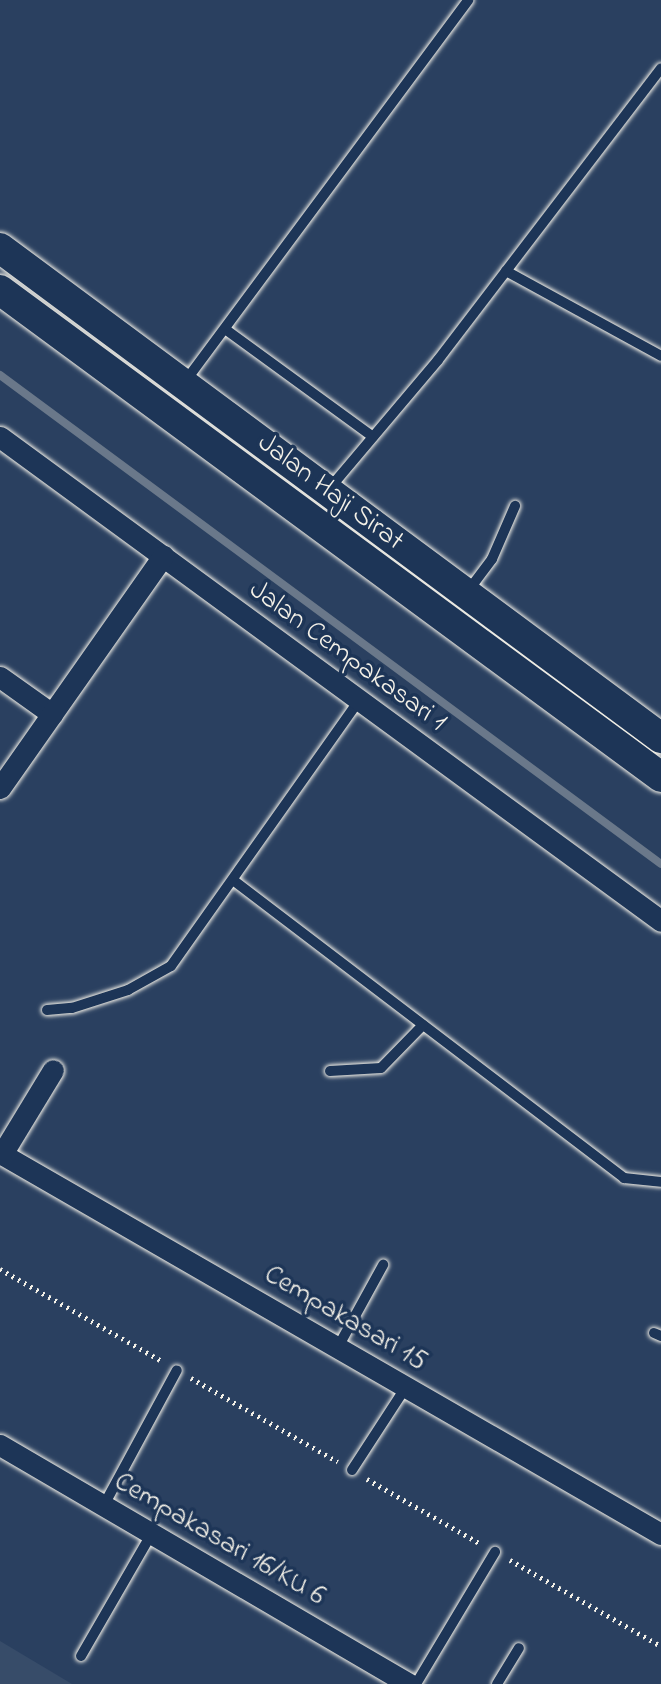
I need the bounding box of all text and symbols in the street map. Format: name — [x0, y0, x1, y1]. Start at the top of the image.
street label: Jalan Haji Sirat — [250, 427, 410, 559]
street label: Jalan Cempakasari 1 — [242, 574, 452, 740]
street label: Cempakasari 15 — [258, 1259, 432, 1379]
street label: Cempakasari 16/KU 6 — [108, 1466, 330, 1614]

